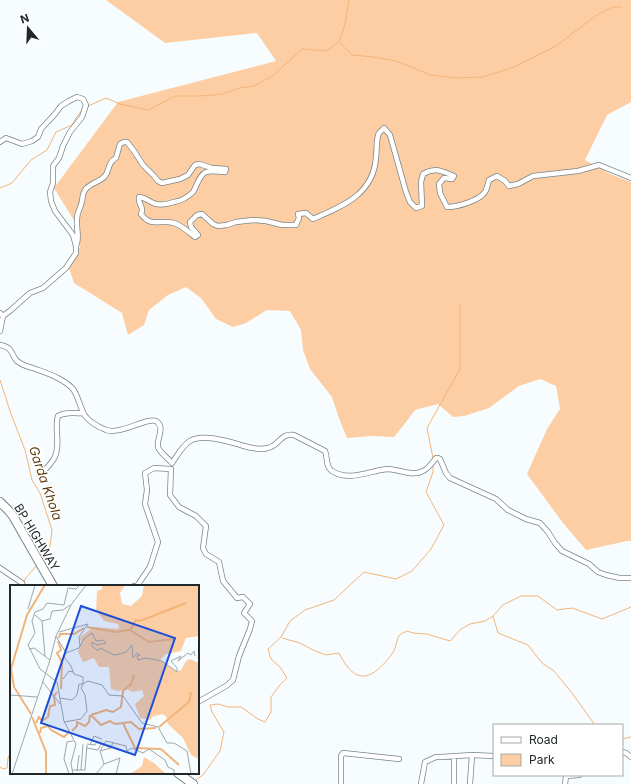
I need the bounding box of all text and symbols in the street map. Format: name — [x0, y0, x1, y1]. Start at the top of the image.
north arrow — [8, 8, 48, 48]
text: N — [18, 11, 31, 27]
water label: Garda Khola — [26, 444, 66, 522]
street label: BP HIGHWAY — [11, 501, 63, 573]
inset map — [10, 585, 199, 774]
legend — [493, 724, 623, 776]
text: Road — [529, 732, 558, 747]
text: Park — [529, 752, 555, 767]

